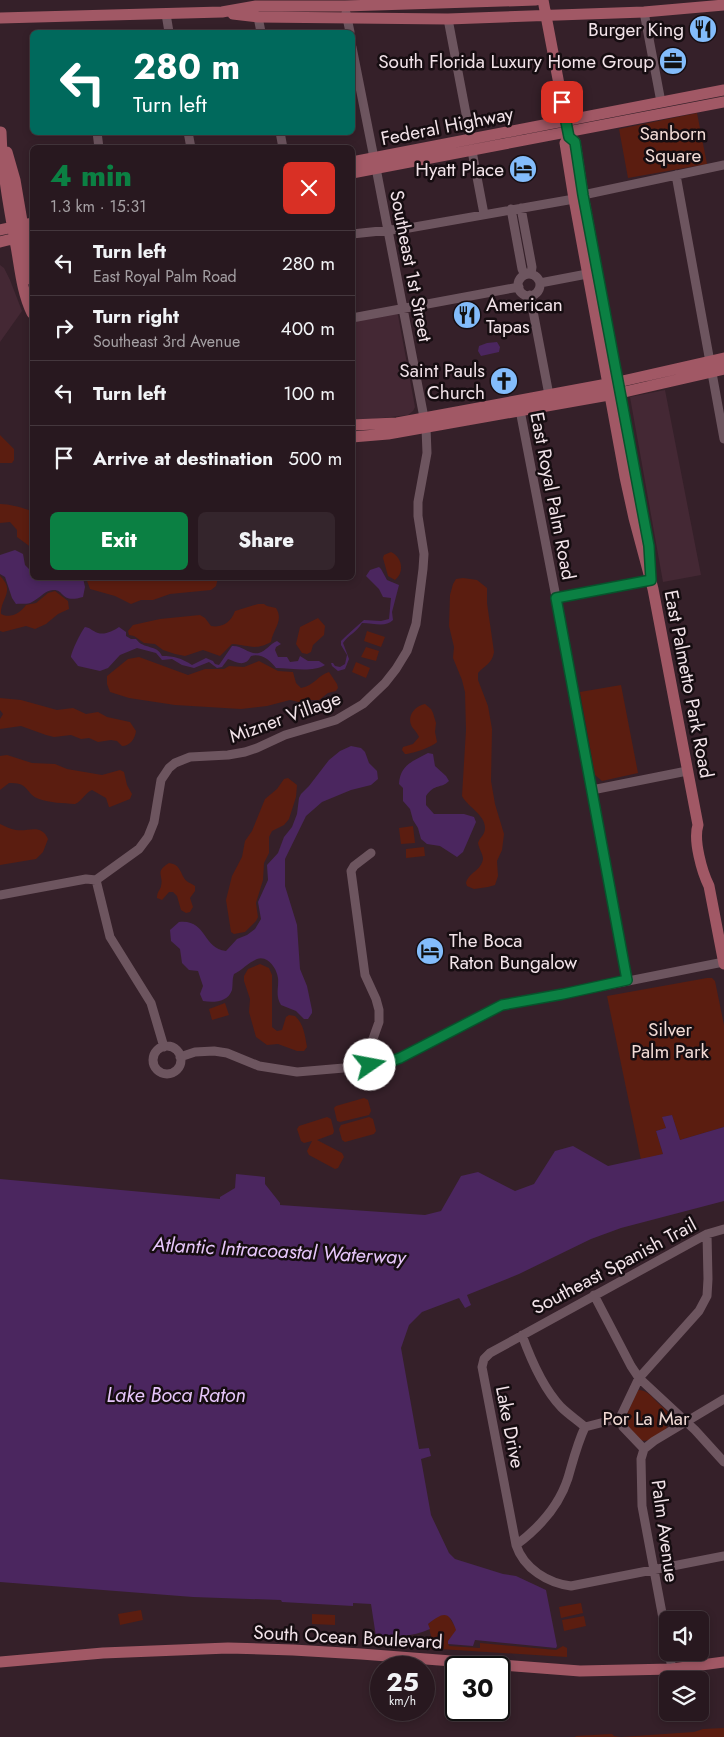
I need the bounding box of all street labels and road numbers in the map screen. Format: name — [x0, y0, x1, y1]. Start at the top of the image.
street label: Federal Highway — [378, 100, 516, 152]
street label: Southeast 1st Street — [383, 188, 439, 345]
street label: East Royal Palm Road — [523, 410, 583, 582]
street label: East Palmetto Park Road — [658, 588, 720, 780]
street label: Mizner Village — [225, 684, 345, 750]
street label: Southeast Spanish Trail — [527, 1211, 701, 1321]
street label: Lake Drive — [489, 1383, 531, 1471]
street label: Palm Avenue — [644, 1478, 686, 1584]
street label: South Ocean Boulevard — [253, 1619, 443, 1655]

